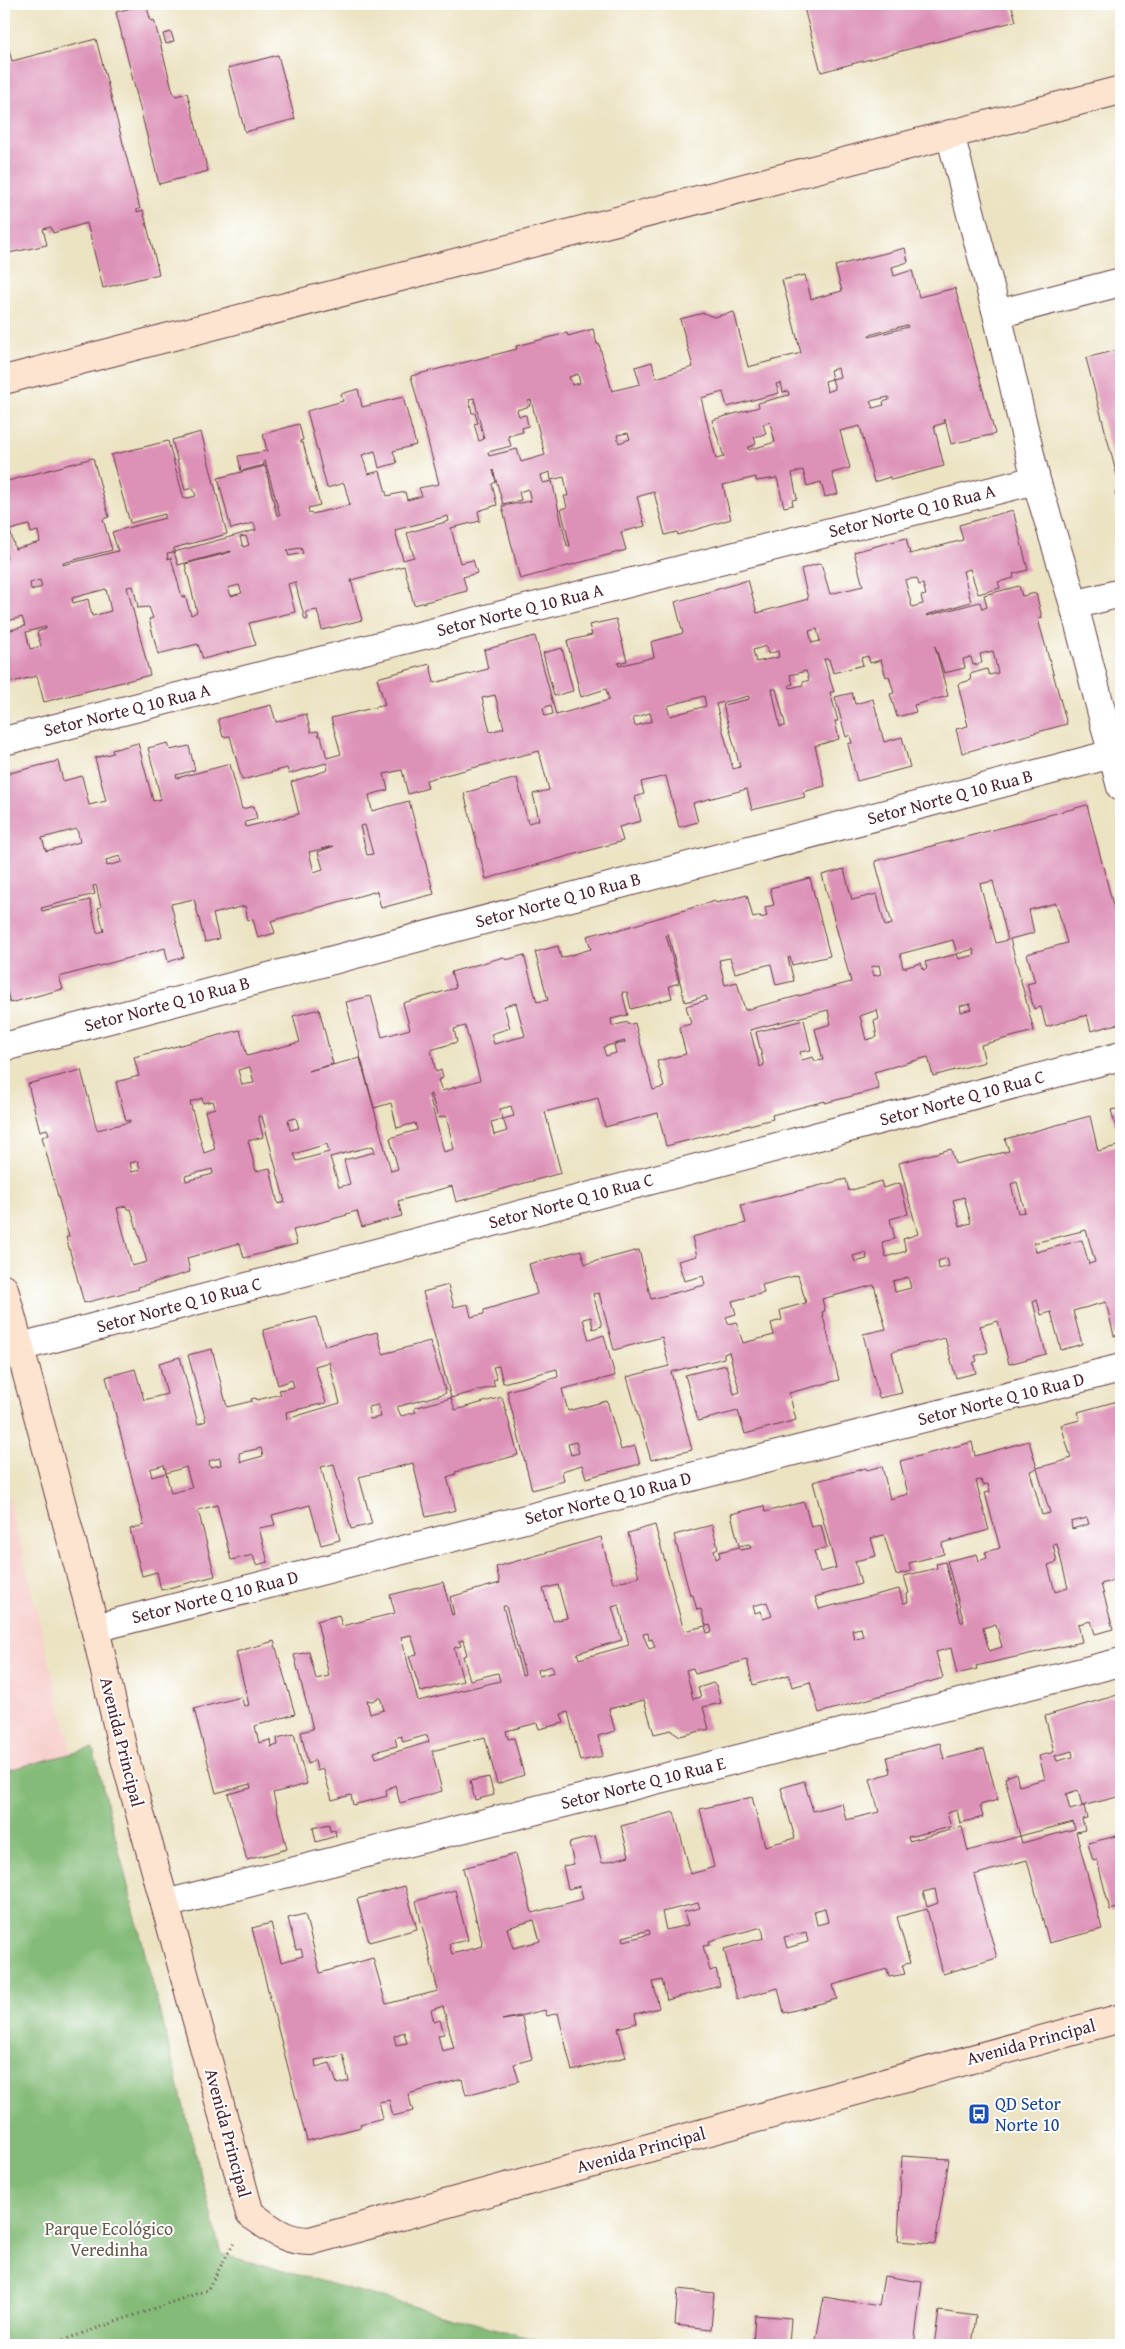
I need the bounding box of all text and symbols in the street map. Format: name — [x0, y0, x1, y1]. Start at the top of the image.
street label: Setor Norte Q 10 Rua A — [826, 477, 998, 544]
street label: Setor Norte Q 10 Rua A — [434, 576, 606, 643]
street label: Setor Norte Q 10 Rua A — [41, 676, 213, 743]
street label: Setor Norte Q 10 Rua B — [864, 761, 1036, 832]
street label: Setor Norte Q 10 Rua B — [472, 864, 644, 935]
street label: Setor Norte Q 10 Rua B — [81, 968, 253, 1039]
street label: Setor Norte Q 10 Rua C — [876, 1062, 1048, 1133]
street label: Setor Norte Q 10 Rua C — [485, 1165, 657, 1236]
street label: Setor Norte Q 10 Rua C — [93, 1269, 265, 1340]
street label: Setor Norte Q 10 Rua D — [915, 1365, 1087, 1432]
street label: Setor Norte Q 10 Rua D — [522, 1464, 694, 1531]
street label: Setor Norte Q 10 Rua D — [129, 1563, 301, 1630]
street label: Avenida Principal — [93, 1674, 152, 1810]
street label: Setor Norte Q 10 Rua E — [558, 1749, 728, 1816]
street label: Avenida Principal — [963, 2011, 1099, 2072]
street label: Avenida Principal — [198, 2065, 259, 2201]
place label: QD Setor Norte 10 — [995, 2090, 1062, 2138]
bus stop icon: QD Setor Norte 10 — [967, 2102, 991, 2126]
street label: Avenida Principal — [573, 2119, 709, 2180]
park label: Parque Ecológico Veredinha — [45, 2215, 173, 2263]

